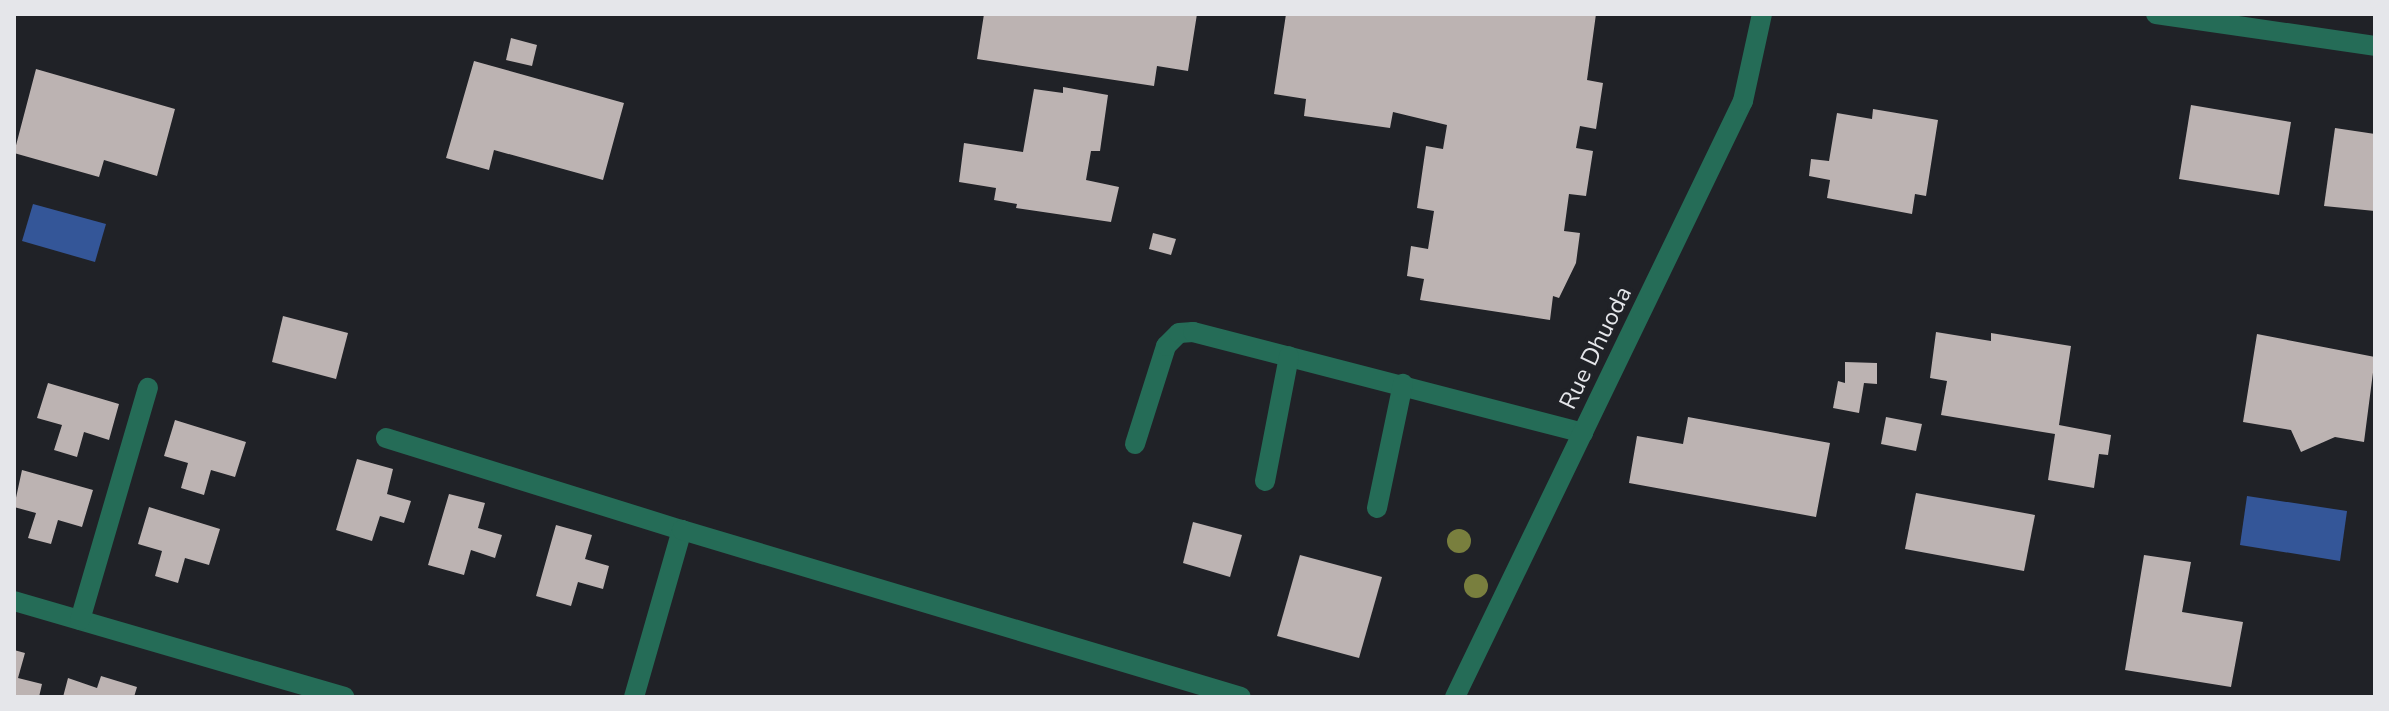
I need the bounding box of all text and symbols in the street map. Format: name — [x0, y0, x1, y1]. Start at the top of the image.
street label: Rue Dhuoda — [1554, 282, 1638, 414]

